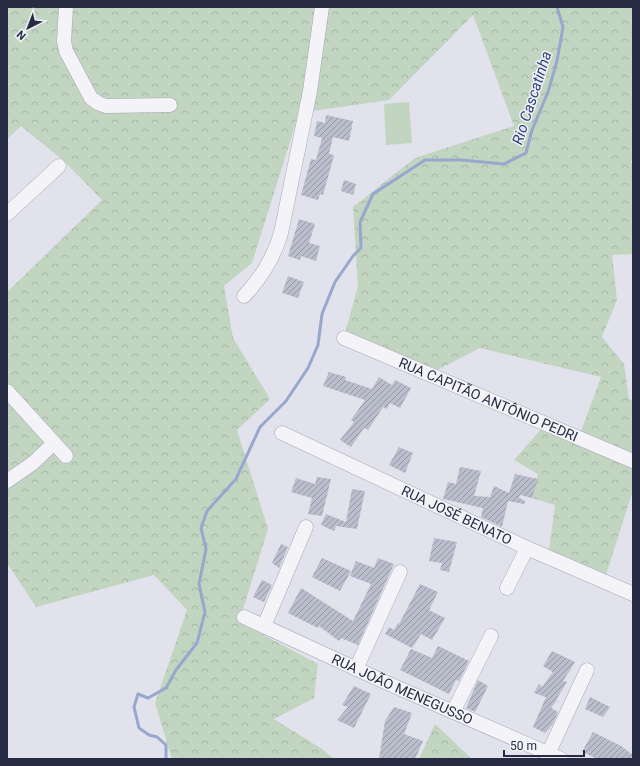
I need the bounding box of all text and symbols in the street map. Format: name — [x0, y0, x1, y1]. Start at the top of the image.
north arrow — [8, 8, 48, 48]
text: N — [14, 27, 29, 42]
water label: Rio Cascatinha — [508, 49, 556, 147]
street label: RUA CAPITÃO ANTÔNIO PEDRI — [396, 354, 580, 445]
street label: RUA JOSÉ BENATO — [399, 482, 515, 548]
street label: RUA JOÃO MENEGUSSO — [329, 651, 475, 727]
scale bar — [504, 732, 584, 758]
text: 50 m — [510, 739, 537, 753]

